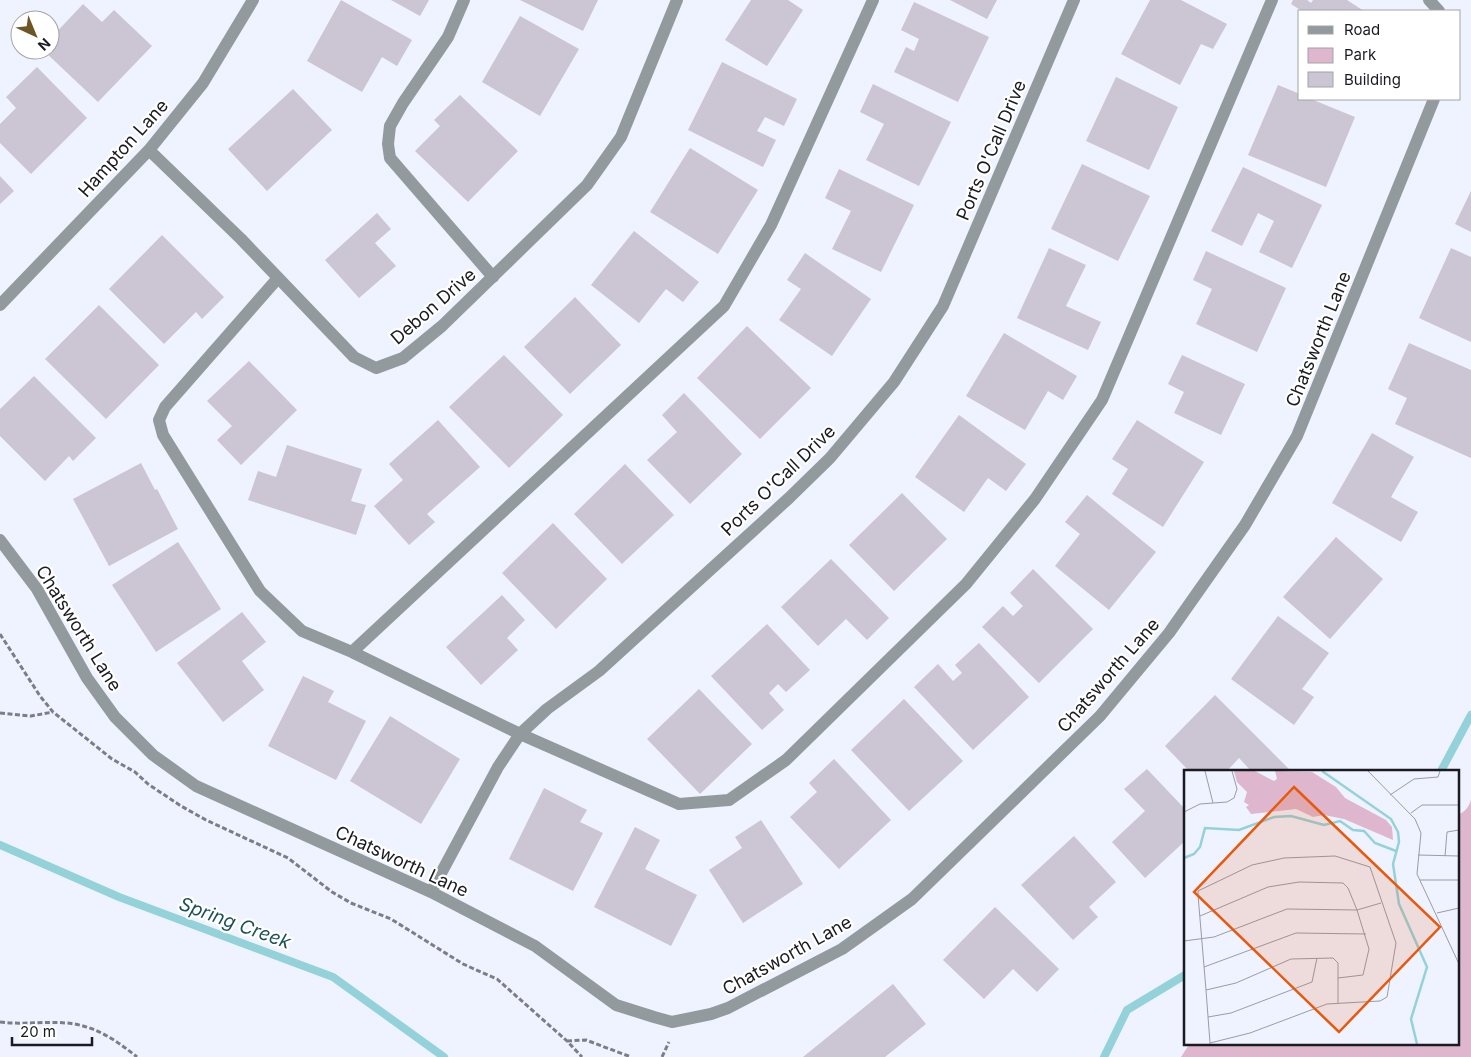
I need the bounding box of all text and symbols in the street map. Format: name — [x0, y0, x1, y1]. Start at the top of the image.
north arrow — [10, 10, 60, 60]
legend — [1298, 10, 1461, 100]
text: Road — [1344, 20, 1380, 39]
text: N — [35, 35, 54, 55]
text: Park — [1344, 45, 1377, 64]
text: Building — [1344, 70, 1401, 89]
street label: Ports O'Call Drive — [952, 77, 1030, 223]
street label: Hampton Lane — [74, 95, 172, 201]
street label: Debon Drive — [386, 263, 480, 349]
street label: Chatsworth Lane — [1281, 268, 1355, 410]
street label: Ports O'Call Drive — [717, 420, 839, 540]
street label: Chatsworth Lane — [32, 561, 126, 695]
street label: Chatsworth Lane — [1053, 614, 1163, 736]
inset map — [1184, 770, 1458, 1044]
street label: Chatsworth Lane — [332, 821, 472, 901]
water label: Spring Creek — [176, 892, 294, 954]
street label: Chatsworth Lane — [719, 911, 855, 999]
scale bar — [12, 1014, 92, 1046]
text: 20 m — [20, 1022, 56, 1041]

